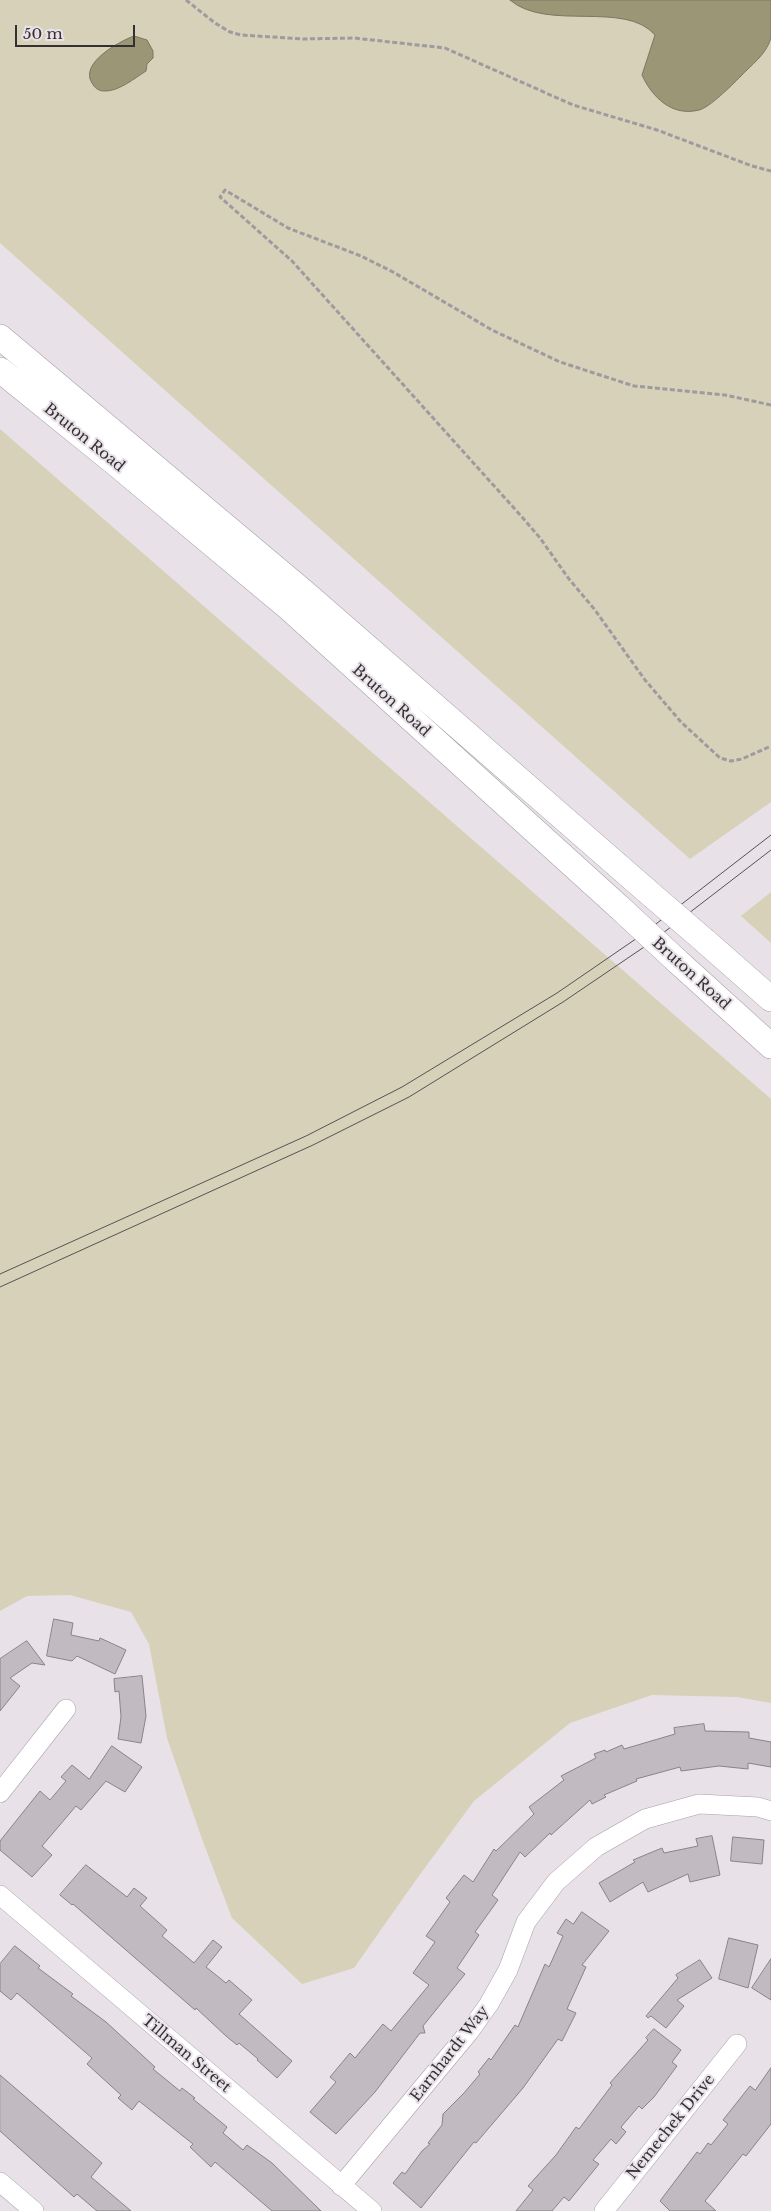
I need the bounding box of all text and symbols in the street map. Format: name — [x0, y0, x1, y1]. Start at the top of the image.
scale bar — [18, 15, 138, 47]
text: 50 m — [23, 24, 63, 43]
street label: Bruton Road — [40, 400, 128, 476]
street label: Bruton Road — [348, 661, 434, 741]
street label: Bruton Road — [648, 934, 734, 1014]
street label: Earnhardt Way — [407, 2003, 493, 2105]
street label: Tillman Street — [138, 2012, 234, 2096]
street label: Nemechek Drive — [623, 2071, 719, 2183]

